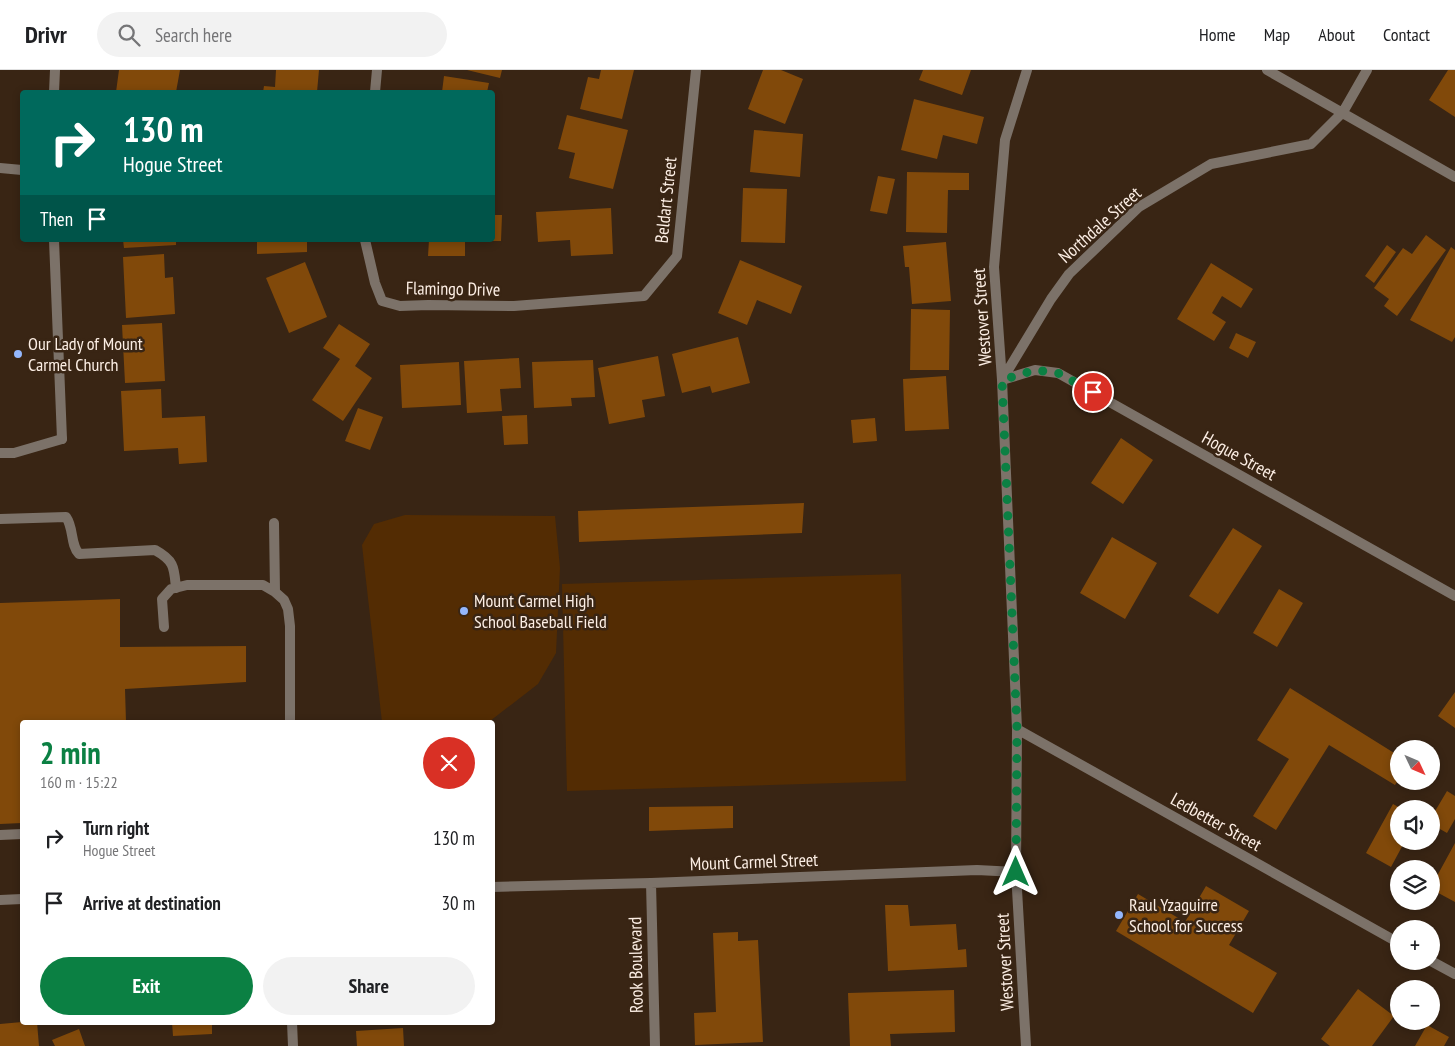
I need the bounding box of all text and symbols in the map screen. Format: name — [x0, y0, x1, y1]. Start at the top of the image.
search box — [97, 12, 447, 57]
text: Drivr — [25, 19, 67, 50]
icon: search — [115, 21, 143, 49]
text: Search here — [155, 23, 232, 47]
text: Home — [1199, 23, 1236, 46]
text: Map — [1264, 23, 1290, 46]
text: About — [1318, 23, 1355, 46]
text: Contact — [1383, 23, 1430, 46]
text: 130 m — [123, 106, 204, 152]
icon: right — [40, 110, 105, 175]
text: Hogue Street — [123, 150, 223, 178]
street label: Beldart Street — [650, 156, 681, 244]
street label: Northdale Street — [1054, 181, 1146, 268]
icon: arrive — [83, 205, 111, 233]
text: Then — [40, 207, 73, 231]
street label: Westover Street — [967, 267, 996, 367]
street label: Flamingo Drive — [406, 276, 500, 301]
place label: Our Lady of Mount Carmel Church — [28, 332, 143, 376]
marker: Our Lady of Mount Carmel Church — [12, 348, 24, 360]
pin — [1072, 371, 1114, 413]
icon: arrive — [1079, 378, 1107, 406]
street label: Hogue Street — [1198, 426, 1281, 485]
place label: Mount Carmel High School Baseball Field — [474, 589, 607, 633]
marker: Mount Carmel High School Baseball Field — [458, 605, 470, 617]
text: 2 min — [40, 733, 101, 772]
button: close — [423, 737, 475, 789]
north arrow — [1390, 740, 1440, 790]
map controls — [1390, 740, 1440, 1030]
text: 160 m · 15:22 — [40, 772, 118, 792]
street label: Ledbetter Street — [1167, 787, 1266, 856]
button: sound — [1390, 800, 1440, 850]
text: Turn right — [83, 816, 149, 840]
icon: right — [40, 824, 68, 852]
text: 130 m — [433, 826, 475, 850]
text: Hogue Street — [83, 840, 155, 860]
position arrow — [989, 845, 1041, 897]
street label: Mount Carmel Street — [689, 848, 819, 875]
button: layers — [1390, 860, 1440, 910]
icon: arrive — [40, 889, 68, 917]
text: Arrive at destination — [83, 891, 221, 915]
text: 30 m — [442, 891, 475, 915]
place label: Raul Yzaguirre School for Success — [1129, 893, 1243, 937]
marker: Raul Yzaguirre School for Success — [1113, 909, 1125, 921]
street label: Westover Street — [990, 913, 1019, 1011]
street label: Rook Boulevard — [623, 917, 648, 1013]
button: + — [1390, 920, 1440, 970]
button: Exit — [40, 957, 253, 1015]
button: Share — [263, 957, 475, 1015]
button: − — [1390, 980, 1440, 1030]

